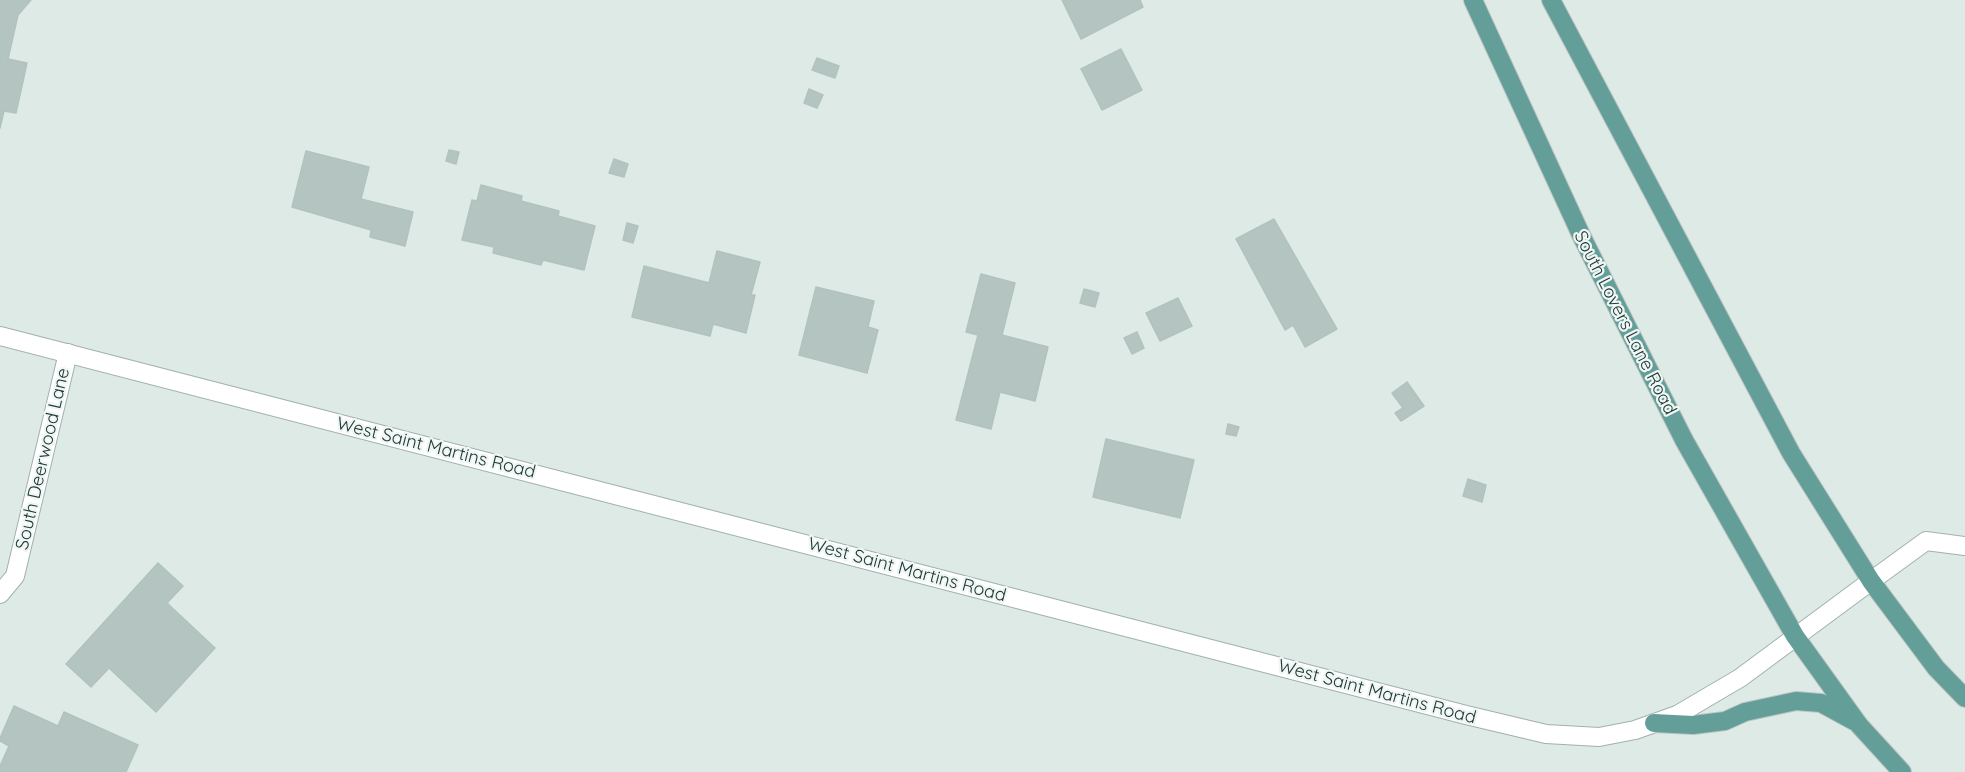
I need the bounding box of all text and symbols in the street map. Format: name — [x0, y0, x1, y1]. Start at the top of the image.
street label: South Lovers Lane Road — [1569, 228, 1681, 418]
street label: South Deerwood Lane — [12, 366, 74, 552]
street label: West Saint Martins Road — [334, 413, 538, 483]
street label: West Saint Martins Road — [806, 533, 1008, 607]
street label: West Saint Martins Road — [1276, 655, 1478, 729]

